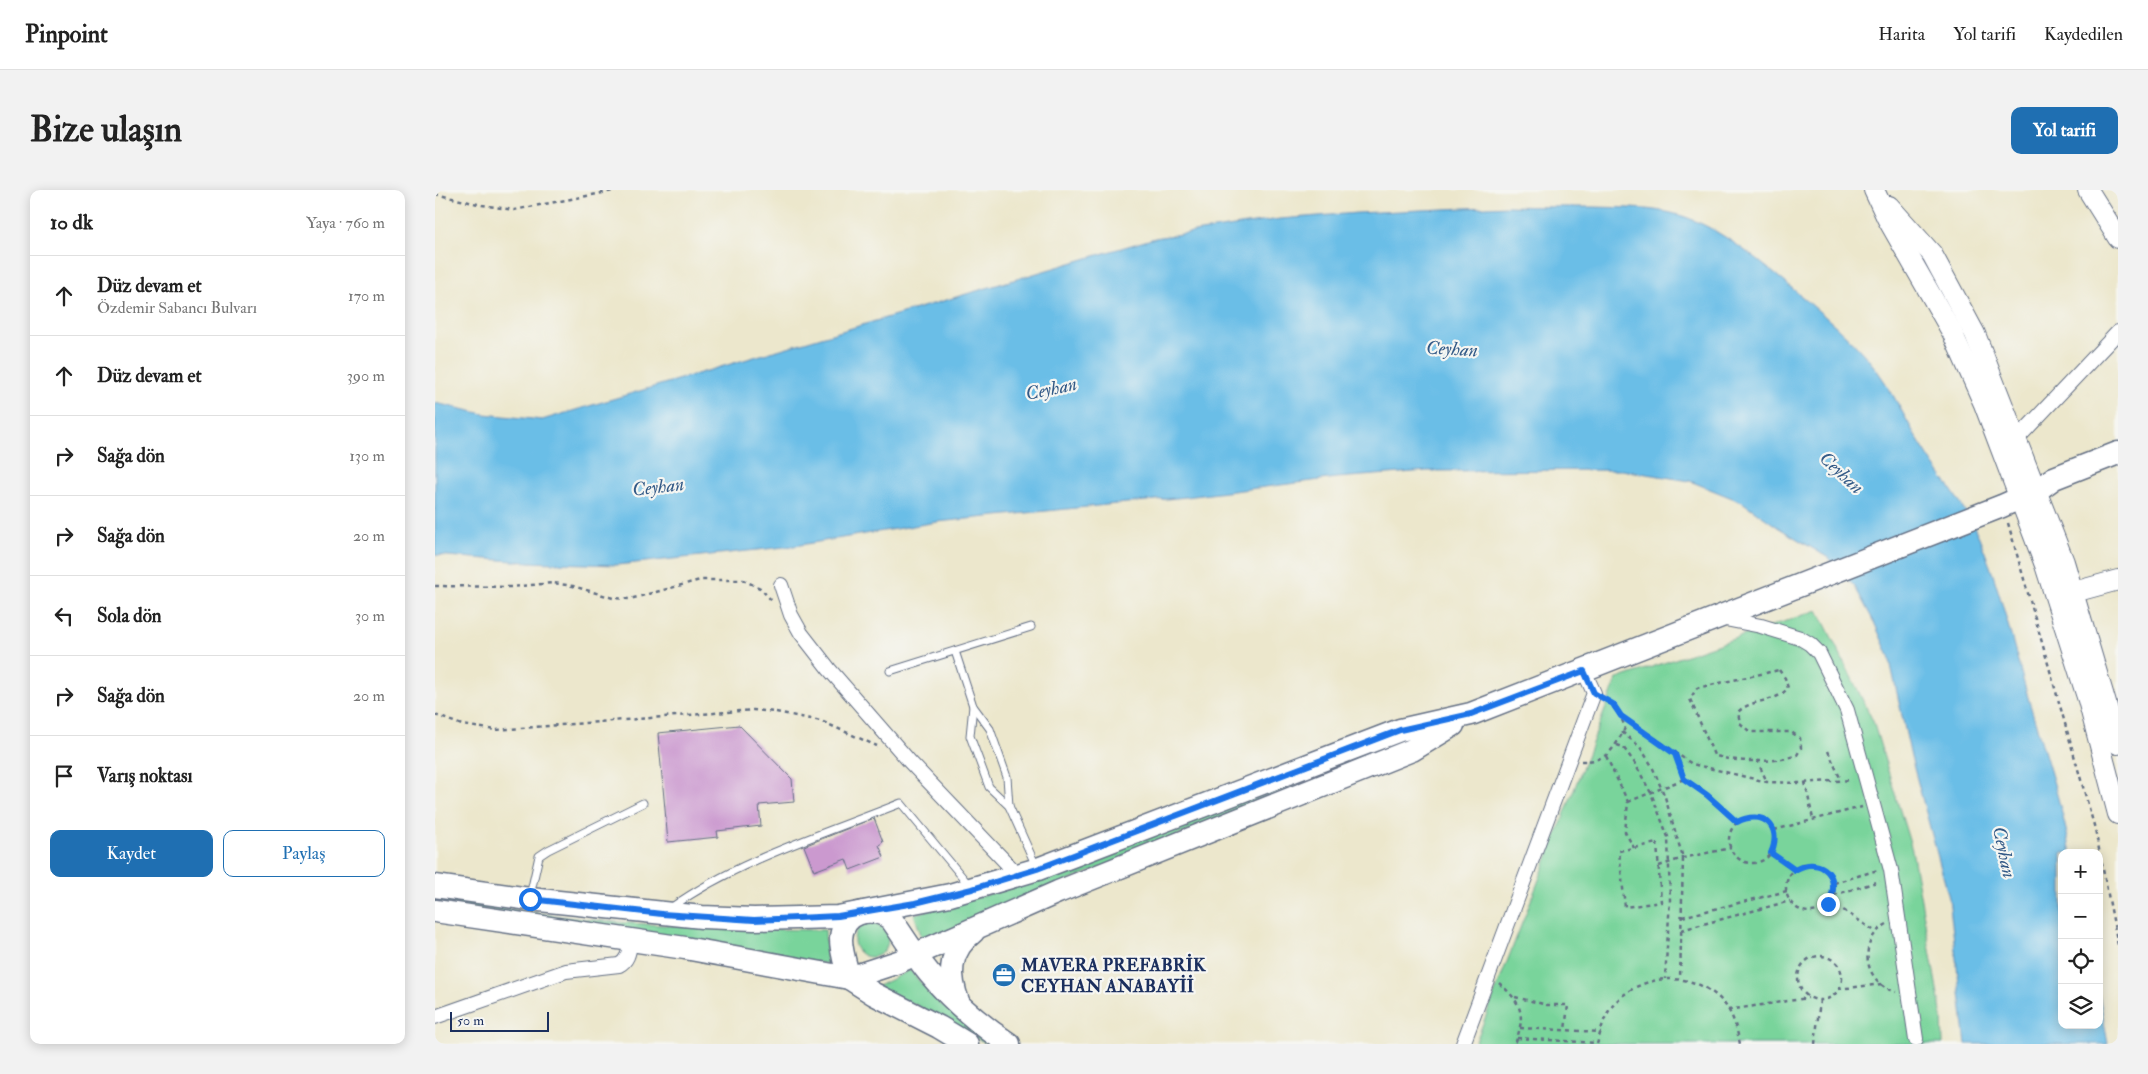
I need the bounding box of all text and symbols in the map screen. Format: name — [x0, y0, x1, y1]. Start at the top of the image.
text: Pinpoint — [25, 19, 108, 50]
text: Harita — [1878, 23, 1925, 46]
text: Yol tarifi — [1953, 23, 2016, 46]
text: Kaydedilen — [2044, 23, 2123, 46]
button: Yol tarifi — [2011, 107, 2118, 154]
text: Bize ulaşın — [30, 108, 182, 152]
text: 10 dk — [50, 209, 93, 236]
text: Yaya · 760 m — [306, 213, 385, 233]
text: Düz devam et — [97, 274, 202, 298]
icon: ahead — [50, 282, 78, 310]
text: 170 m — [348, 286, 385, 306]
text: Özdemir Sabancı Bulvarı — [97, 298, 257, 318]
water label: Ceyhan — [1425, 336, 1479, 362]
icon: ahead — [50, 362, 78, 390]
text: Düz devam et — [97, 364, 202, 388]
text: 390 m — [347, 366, 385, 386]
water label: Ceyhan — [1023, 372, 1079, 406]
icon: right — [50, 442, 78, 470]
text: Sağa dön — [97, 444, 165, 468]
text: 130 m — [349, 446, 385, 466]
water label: Ceyhan — [1814, 446, 1868, 499]
water label: Ceyhan — [631, 472, 685, 502]
icon: right — [50, 522, 78, 550]
text: Sağa dön — [97, 524, 165, 548]
text: 20 m — [353, 526, 385, 546]
icon: left — [50, 602, 78, 630]
text: Sola dön — [97, 604, 162, 628]
text: 30 m — [355, 606, 385, 626]
icon: right — [50, 682, 78, 710]
text: Sağa dön — [97, 684, 165, 708]
text: 20 m — [353, 686, 385, 706]
icon: arrive — [50, 762, 78, 790]
text: Varış noktası — [97, 764, 193, 788]
water label: Ceyhan — [1987, 824, 2021, 880]
button: Kaydet — [50, 830, 213, 877]
button: Paylaş — [223, 830, 385, 877]
map controls — [2058, 849, 2103, 1029]
button: + — [2058, 849, 2103, 894]
route start — [519, 888, 542, 911]
route end — [1817, 893, 1840, 916]
button: − — [2058, 894, 2103, 939]
button: locate — [2058, 939, 2103, 984]
place label: MAVERA PREFABRİK CEYHAN ANABAYİİ — [1020, 953, 1207, 998]
office icon: MAVERA PREFABRİK CEYHAN ANABAYİİ — [991, 962, 1017, 988]
button: layers — [2058, 984, 2103, 1029]
scale bar — [450, 1009, 549, 1032]
text: 50 m — [457, 1012, 484, 1029]

